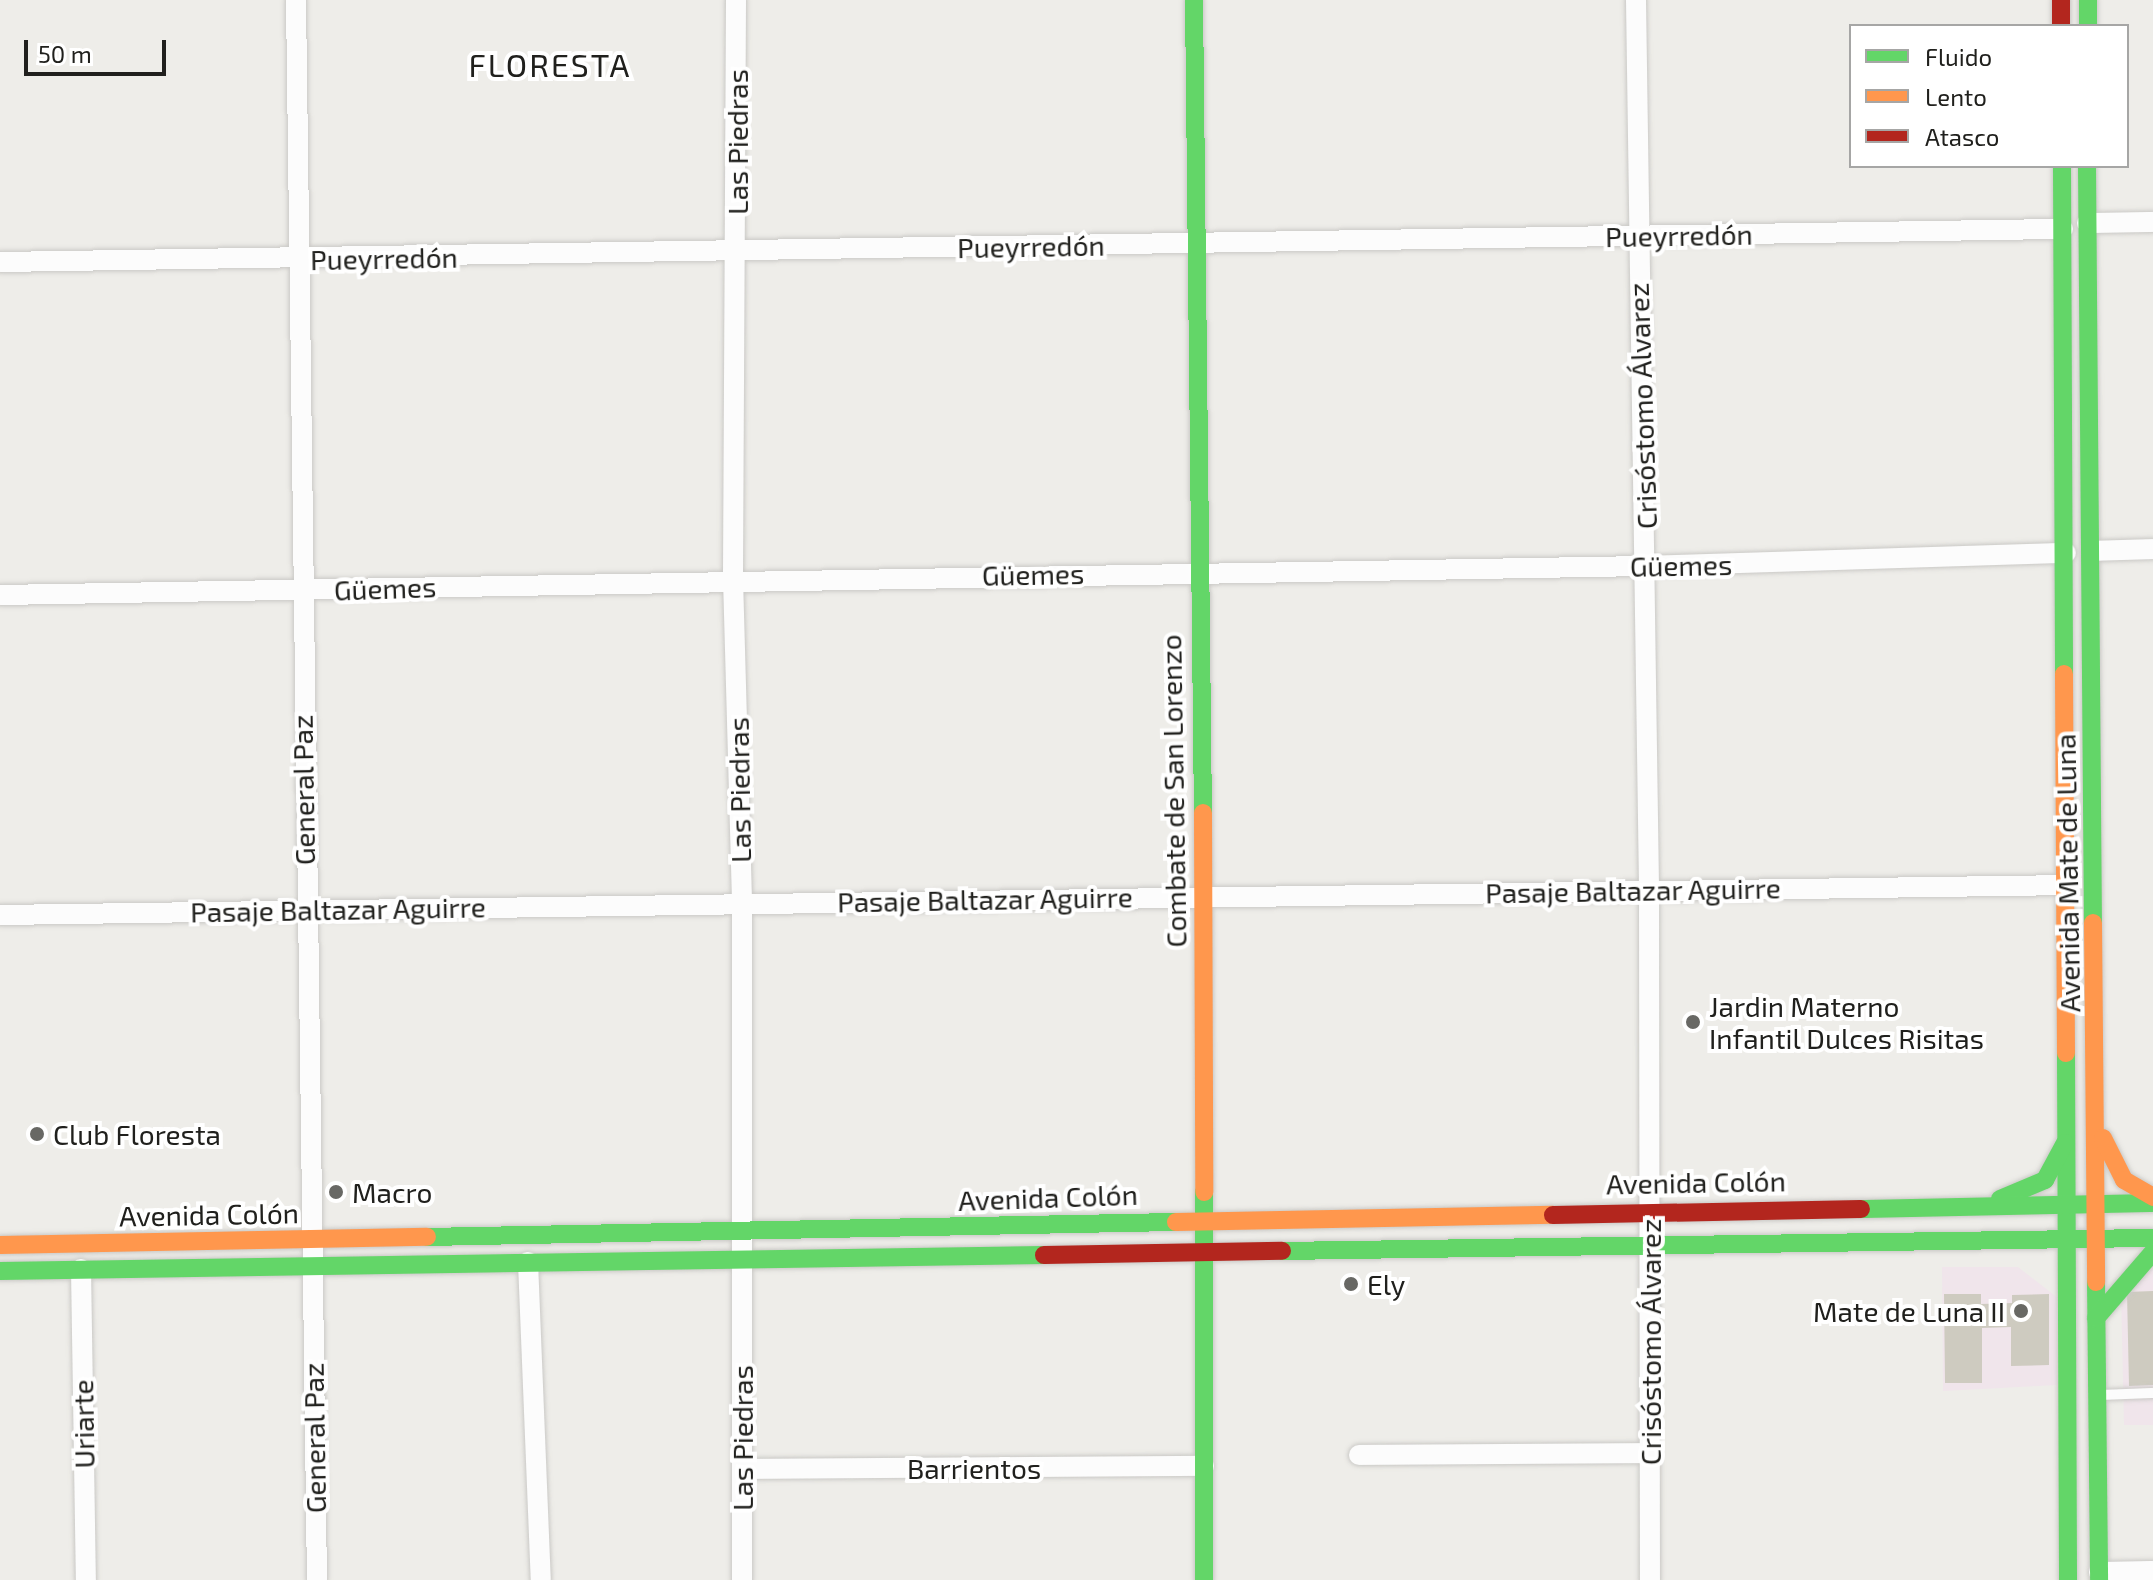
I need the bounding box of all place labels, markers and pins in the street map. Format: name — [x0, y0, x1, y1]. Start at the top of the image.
place label: Jardin Materno Infantil Dulces Risitas — [1709, 989, 1985, 1055]
marker: Jardin Materno Infantil Dulces Risitas — [1684, 1013, 1702, 1031]
place label: Club Floresta — [53, 1117, 221, 1151]
marker: Club Floresta — [28, 1125, 46, 1143]
place label: Macro — [352, 1175, 432, 1209]
marker: Macro — [327, 1183, 345, 1201]
place label: Ely — [1367, 1267, 1405, 1301]
marker: Ely — [1342, 1275, 1360, 1293]
place label: Mate de Luna II — [1813, 1294, 2005, 1328]
marker: Mate de Luna II — [2012, 1302, 2030, 1320]

